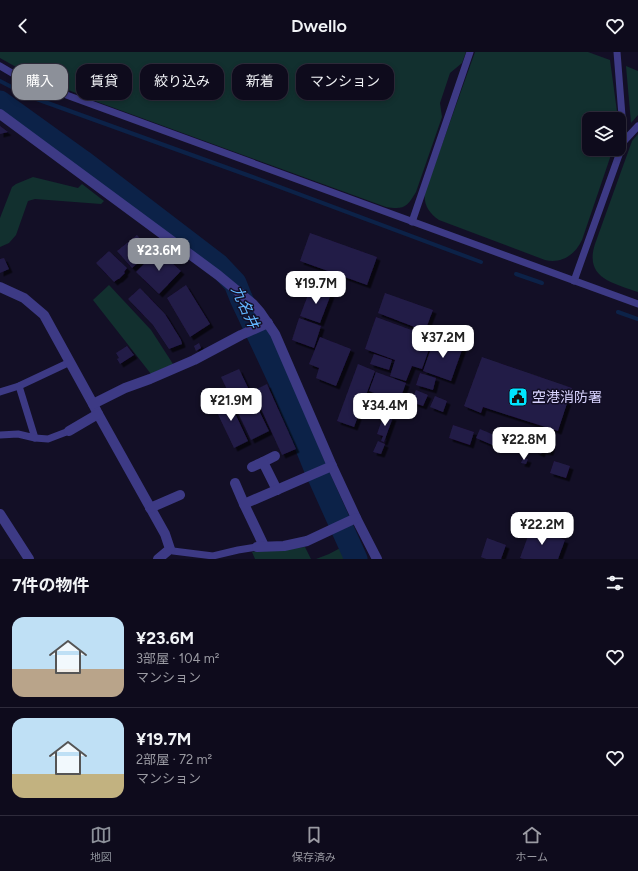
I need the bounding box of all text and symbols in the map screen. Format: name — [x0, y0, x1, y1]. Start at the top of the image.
icon: back — [12, 15, 34, 37]
text: Dwello — [291, 15, 347, 37]
icon: heart — [604, 15, 626, 37]
chip: 購入 — [12, 64, 68, 100]
chip: 賃貸 — [76, 64, 132, 100]
chip: 絞り込み — [140, 64, 224, 100]
chip: 新着 — [232, 64, 288, 100]
chip: マンション — [296, 64, 394, 100]
map controls — [582, 112, 626, 156]
button: layers — [582, 112, 626, 156]
pin: ¥23.6M — [126, 238, 192, 272]
text: ¥23.6M — [137, 243, 181, 258]
pin: ¥19.7M — [283, 271, 349, 305]
text: ¥19.7M — [295, 276, 337, 291]
water label: 九名井 — [227, 283, 264, 333]
pin: ¥37.2M — [410, 325, 476, 359]
text: ¥37.2M — [421, 330, 465, 345]
public building icon: 空港消防署 — [507, 386, 529, 408]
pin: ¥21.9M — [198, 388, 264, 422]
place label: 空港消防署 — [532, 389, 602, 406]
text: ¥21.9M — [210, 393, 252, 408]
pin: ¥34.4M — [352, 393, 418, 427]
text: ¥34.4M — [362, 398, 408, 413]
pin: ¥22.8M — [491, 427, 557, 461]
text: ¥22.8M — [501, 432, 547, 447]
pin: ¥22.2M — [509, 512, 575, 546]
text: ¥22.2M — [520, 517, 564, 532]
icon: filters — [604, 572, 626, 594]
text: 7件の物件 — [12, 575, 89, 595]
text: ¥23.6M — [136, 628, 194, 648]
icon: home — [44, 633, 92, 681]
icon: heart — [604, 646, 626, 668]
text: 3部屋 · 104 m² — [136, 651, 220, 666]
text: マンション — [136, 670, 201, 685]
text: ¥19.7M — [136, 729, 191, 749]
icon: home — [44, 734, 92, 782]
icon: heart — [604, 747, 626, 769]
text: 2部屋 · 72 m² — [136, 752, 212, 767]
text: マンション — [136, 771, 201, 786]
tab: 地図 — [90, 824, 112, 864]
tab: 保存済み — [292, 824, 336, 864]
tab: ホーム — [515, 824, 548, 864]

